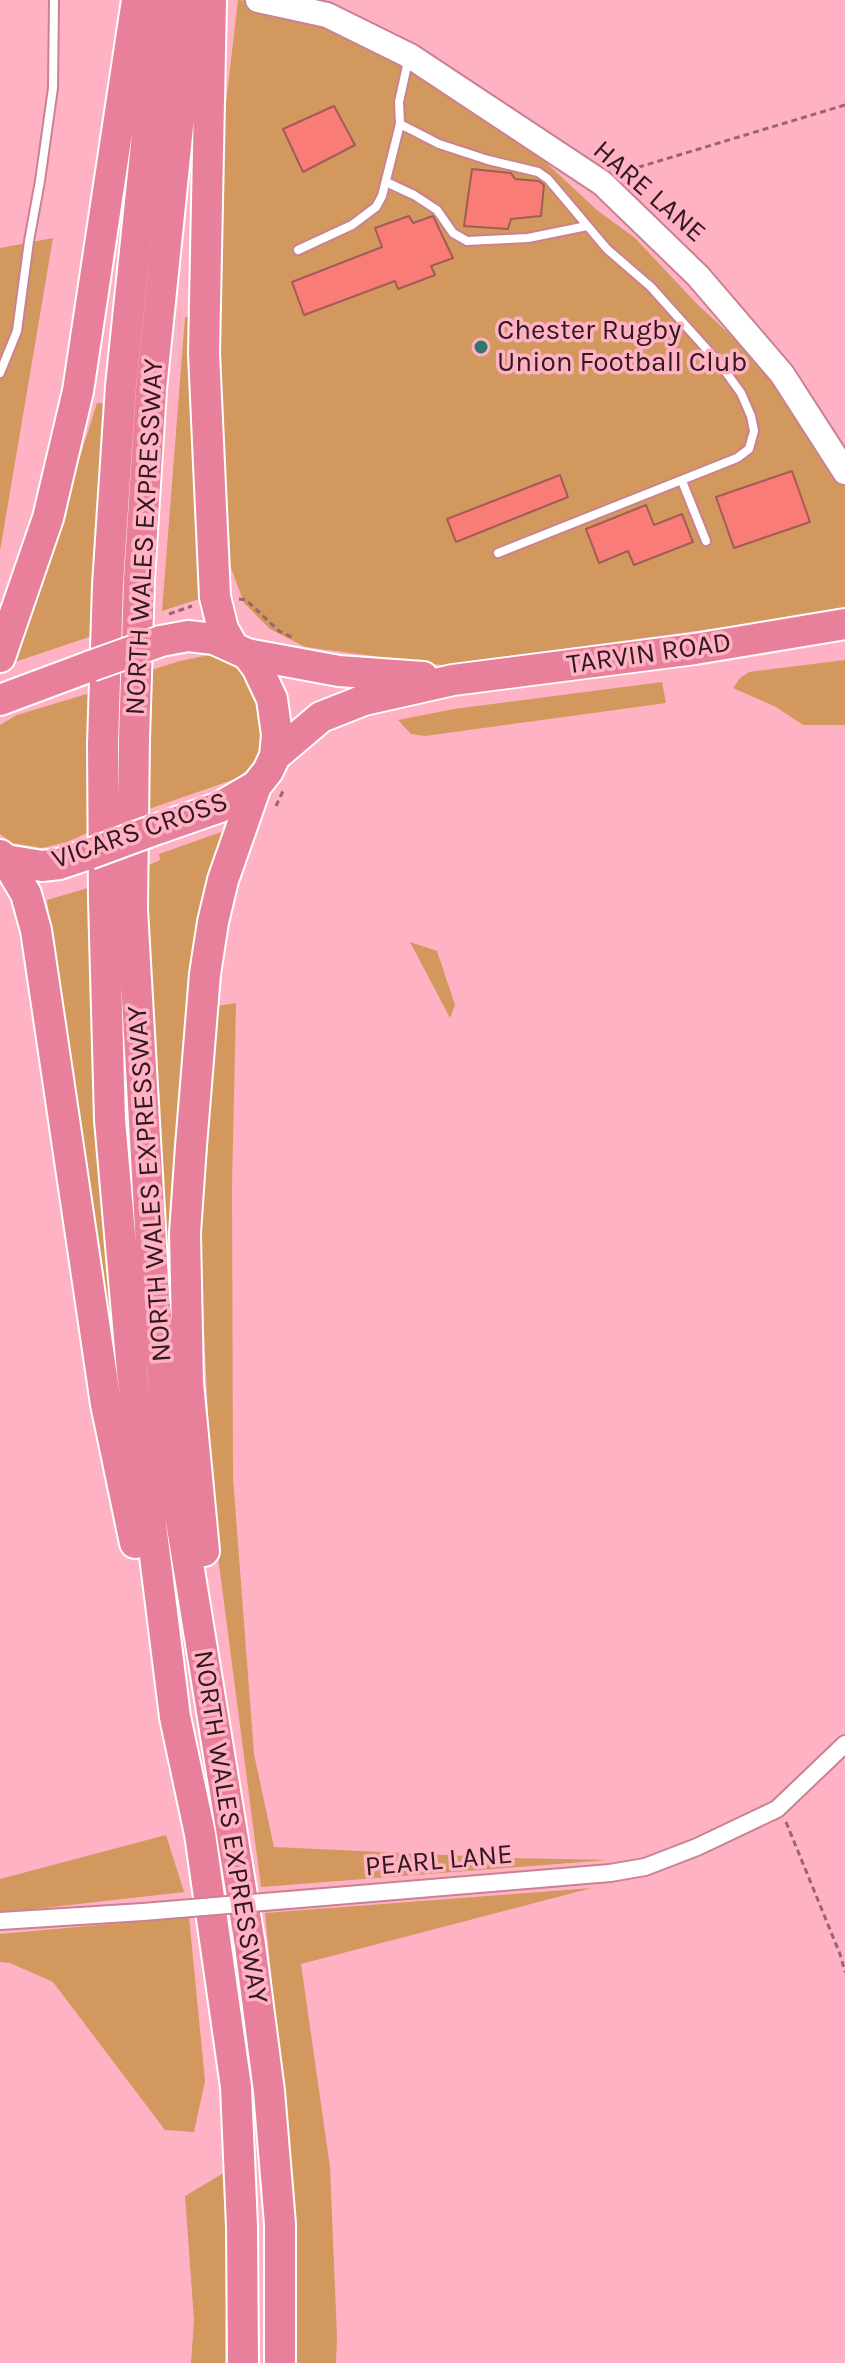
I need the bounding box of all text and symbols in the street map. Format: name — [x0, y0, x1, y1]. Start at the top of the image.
street label: HARE LANE — [586, 134, 712, 250]
place label: Chester Rugby Union Football Club — [497, 314, 747, 380]
marker: Chester Rugby Union Football Club — [472, 338, 490, 356]
street label: NORTH WALES EXPRESSWAY — [119, 358, 171, 716]
street label: TARVIN ROAD — [565, 626, 733, 682]
street label: VICARS CROSS — [48, 785, 232, 877]
street label: NORTH WALES EXPRESSWAY — [121, 1005, 179, 1363]
street label: NORTH WALES EXPRESSWAY — [185, 1648, 275, 2006]
street label: PEARL LANE — [364, 1838, 514, 1884]

